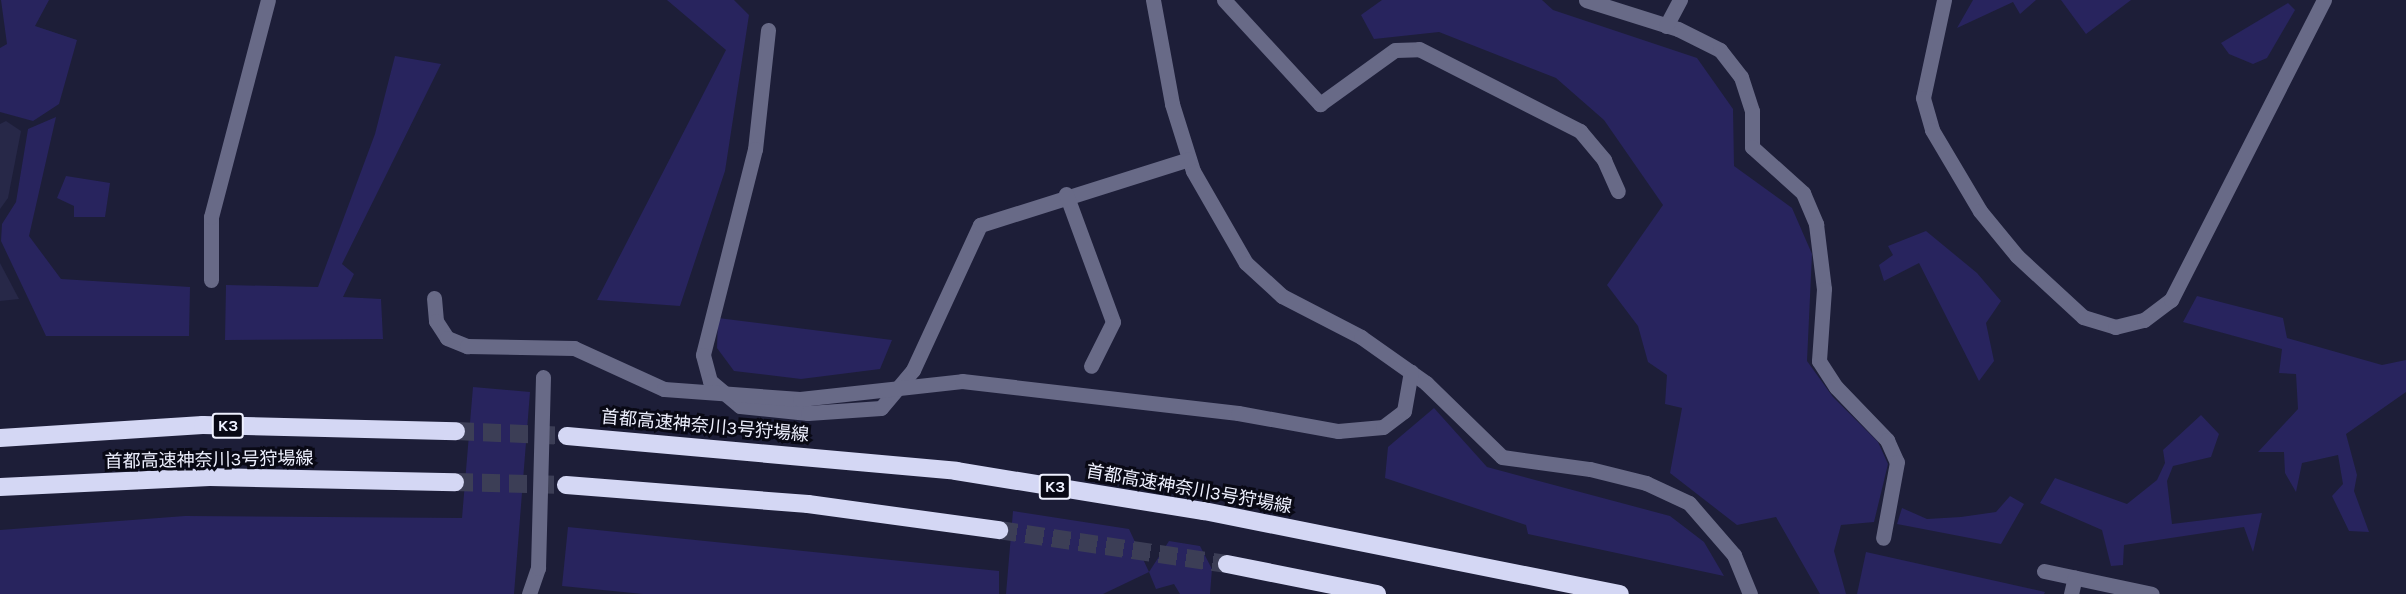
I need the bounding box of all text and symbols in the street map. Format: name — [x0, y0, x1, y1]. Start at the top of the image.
street label: 首都高速神奈川3号狩場線 — [600, 406, 810, 446]
road number: K3 — [212, 413, 244, 439]
street label: 首都高速神奈川3号狩場線 — [105, 447, 313, 473]
street label: 首都高速神奈川3号狩場線 — [1084, 460, 1294, 518]
road number: K3 — [1038, 474, 1072, 500]

